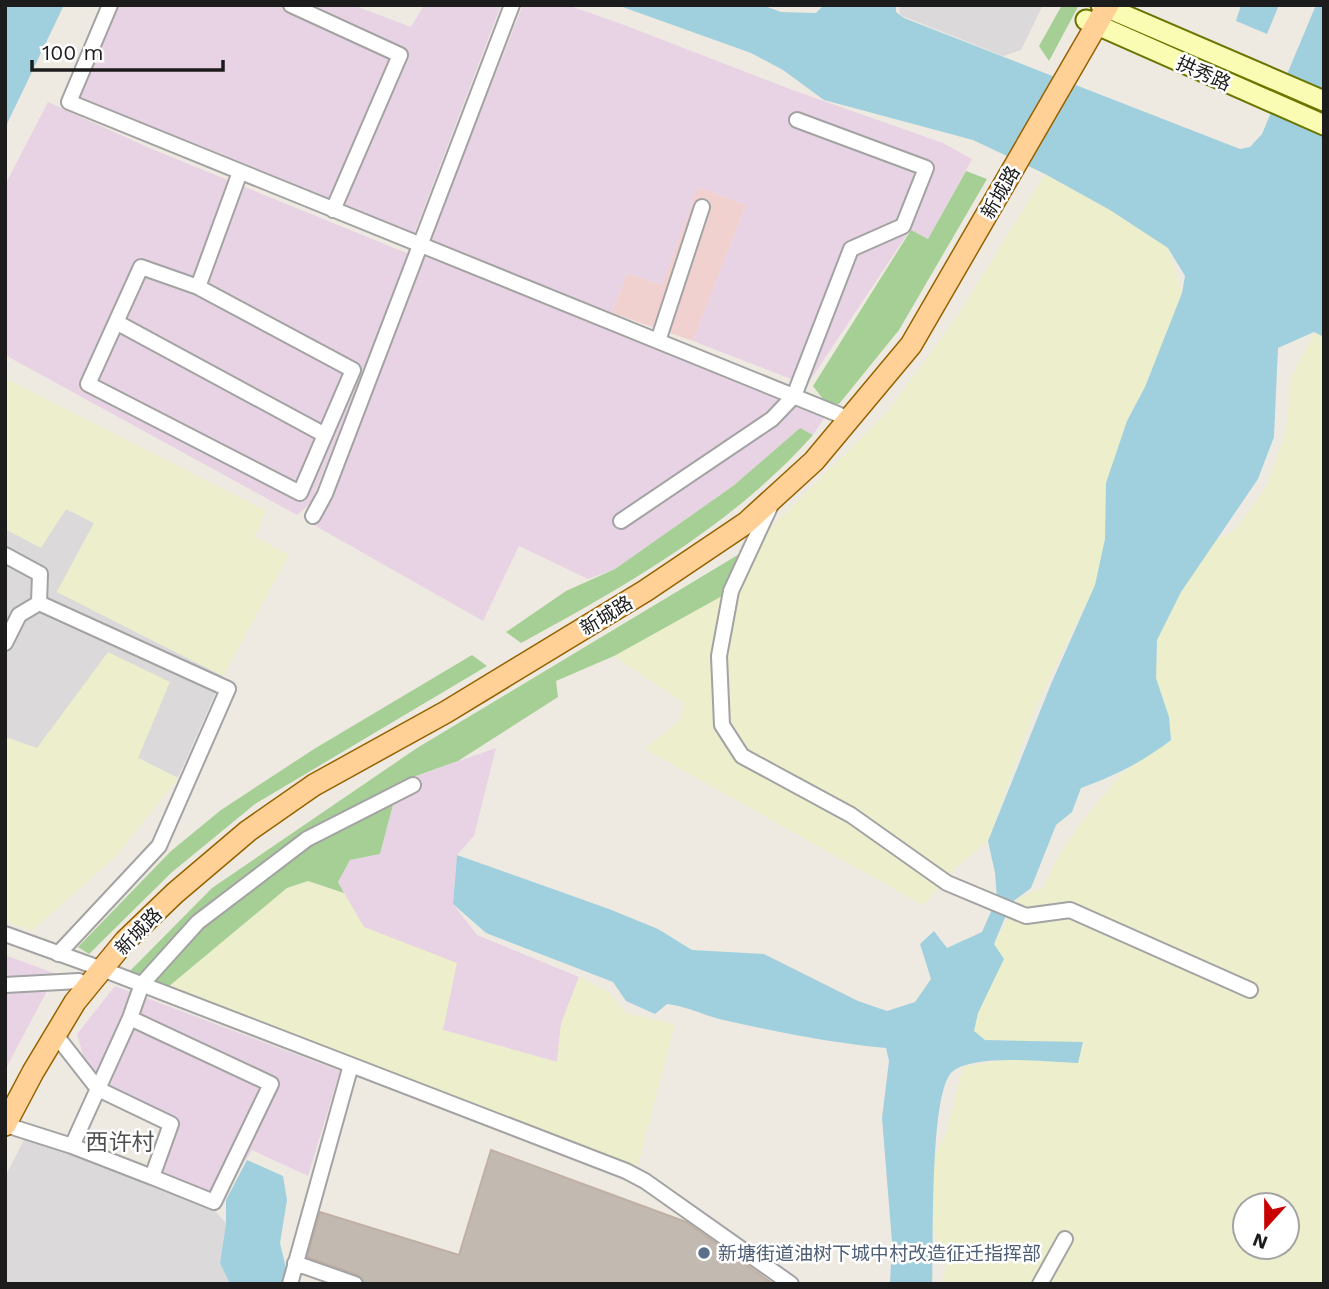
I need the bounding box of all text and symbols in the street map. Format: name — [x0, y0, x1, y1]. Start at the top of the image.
scale bar — [32, 28, 222, 72]
text: 100 m — [42, 40, 104, 65]
street label: 拱秀路 — [1173, 51, 1235, 96]
street label: 新城路 — [976, 162, 1025, 223]
street label: 新城路 — [576, 591, 637, 640]
street label: 新城路 — [110, 903, 166, 960]
district label: 西许村 — [86, 1129, 155, 1156]
north arrow — [1231, 1191, 1301, 1261]
text: N — [1249, 1228, 1271, 1255]
place label: 新塘街道油树下城中村改造征迁指挥部 — [718, 1242, 1041, 1265]
marker: 新塘街道油树下城中村改造征迁指挥部 — [696, 1245, 712, 1261]

